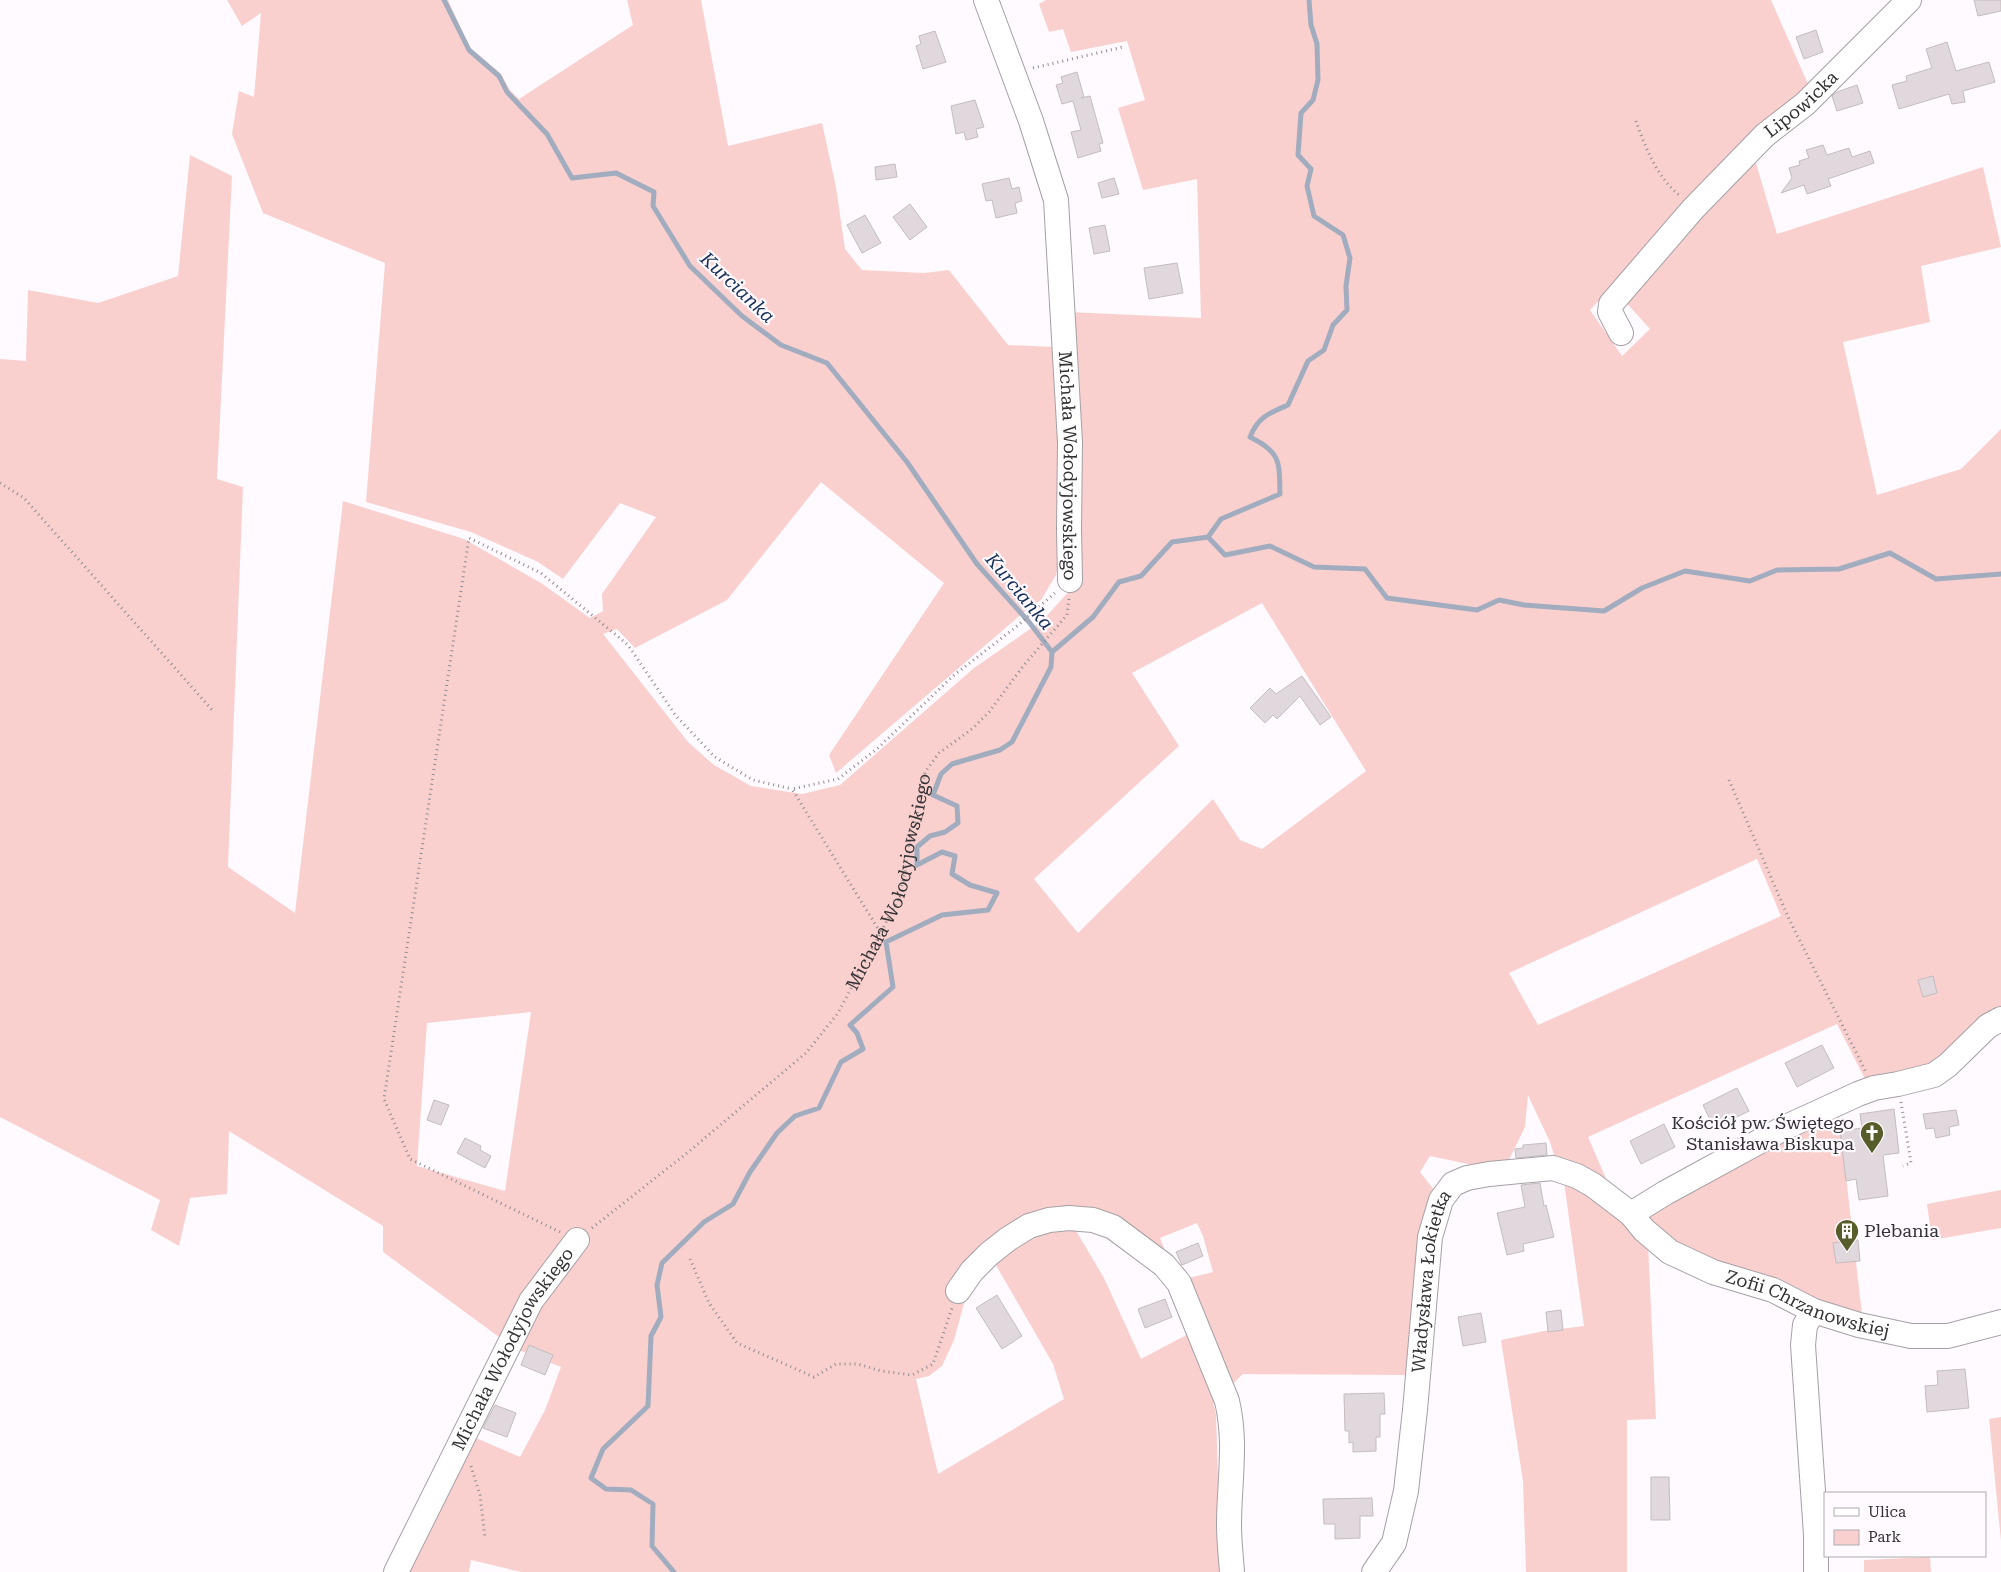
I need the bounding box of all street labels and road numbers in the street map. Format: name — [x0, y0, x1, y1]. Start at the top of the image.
street label: Lipowicka — [1760, 66, 1842, 142]
street label: Michała Wołodyjowskiego — [1055, 350, 1081, 581]
street label: Michała Wołodyjowskiego — [841, 772, 934, 993]
street label: Władysława Łokietka — [1407, 1185, 1455, 1374]
street label: Michała Wołodyjowskiego — [447, 1243, 578, 1454]
street label: Zofii Chrzanowskiej — [1723, 1265, 1892, 1341]

